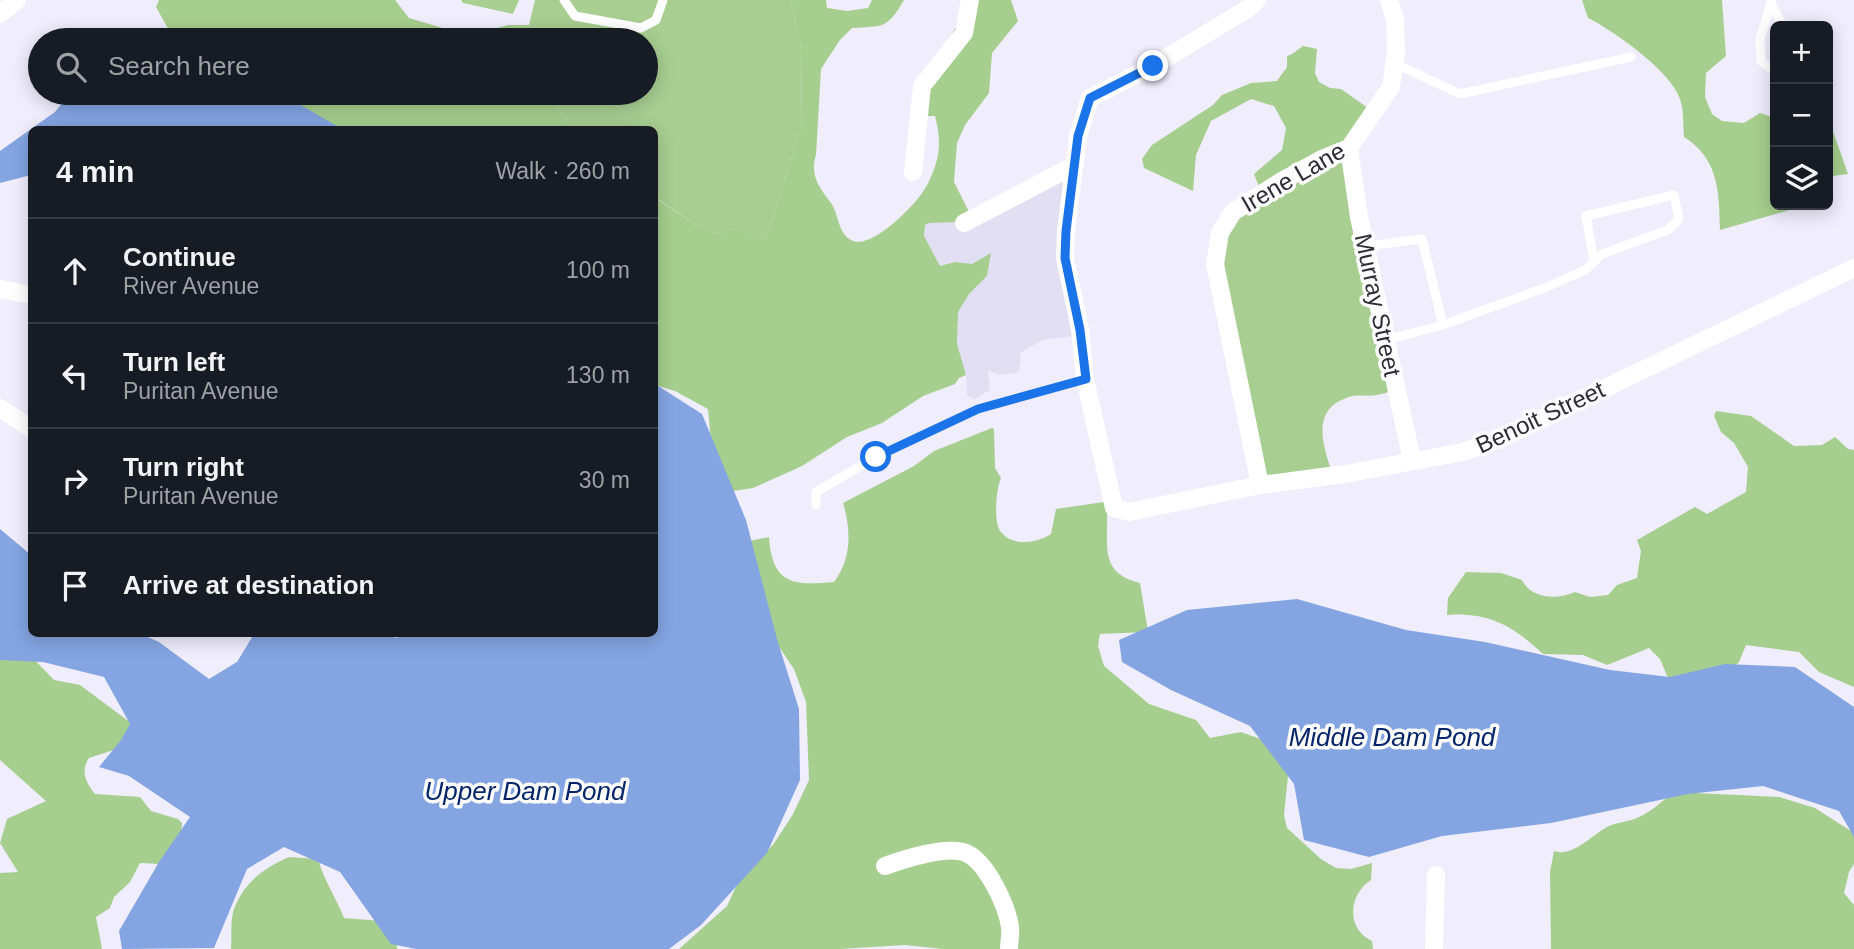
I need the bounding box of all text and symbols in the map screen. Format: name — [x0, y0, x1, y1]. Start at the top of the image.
map controls — [1770, 21, 1833, 210]
button: + — [1770, 21, 1833, 84]
search box — [28, 28, 658, 105]
icon: search — [52, 48, 90, 86]
route end — [1137, 50, 1168, 81]
text: Search here — [108, 51, 250, 81]
button: − — [1770, 84, 1833, 147]
street label: Irene Lane — [1237, 137, 1349, 217]
button: layers — [1770, 147, 1833, 210]
text: 4 min — [56, 155, 134, 188]
text: Walk · 260 m — [495, 158, 630, 184]
street label: Murray Street — [1350, 231, 1406, 379]
text: Continue — [123, 242, 236, 272]
icon: ahead — [56, 252, 94, 290]
text: 100 m — [566, 257, 630, 283]
text: River Avenue — [123, 273, 259, 299]
text: Turn left — [123, 347, 225, 377]
icon: left — [56, 357, 94, 395]
text: 130 m — [566, 362, 630, 388]
street label: Benoit Street — [1471, 375, 1609, 459]
text: Puritan Avenue — [123, 378, 279, 404]
route start — [860, 441, 891, 472]
text: Turn right — [123, 452, 244, 482]
icon: right — [56, 462, 94, 500]
text: 30 m — [579, 467, 630, 493]
text: Puritan Avenue — [123, 483, 279, 509]
icon: arrive — [56, 567, 94, 605]
text: Arrive at destination — [123, 570, 374, 600]
water label: Middle Dam Pond — [1289, 722, 1497, 752]
water label: Upper Dam Pond — [425, 776, 627, 806]

